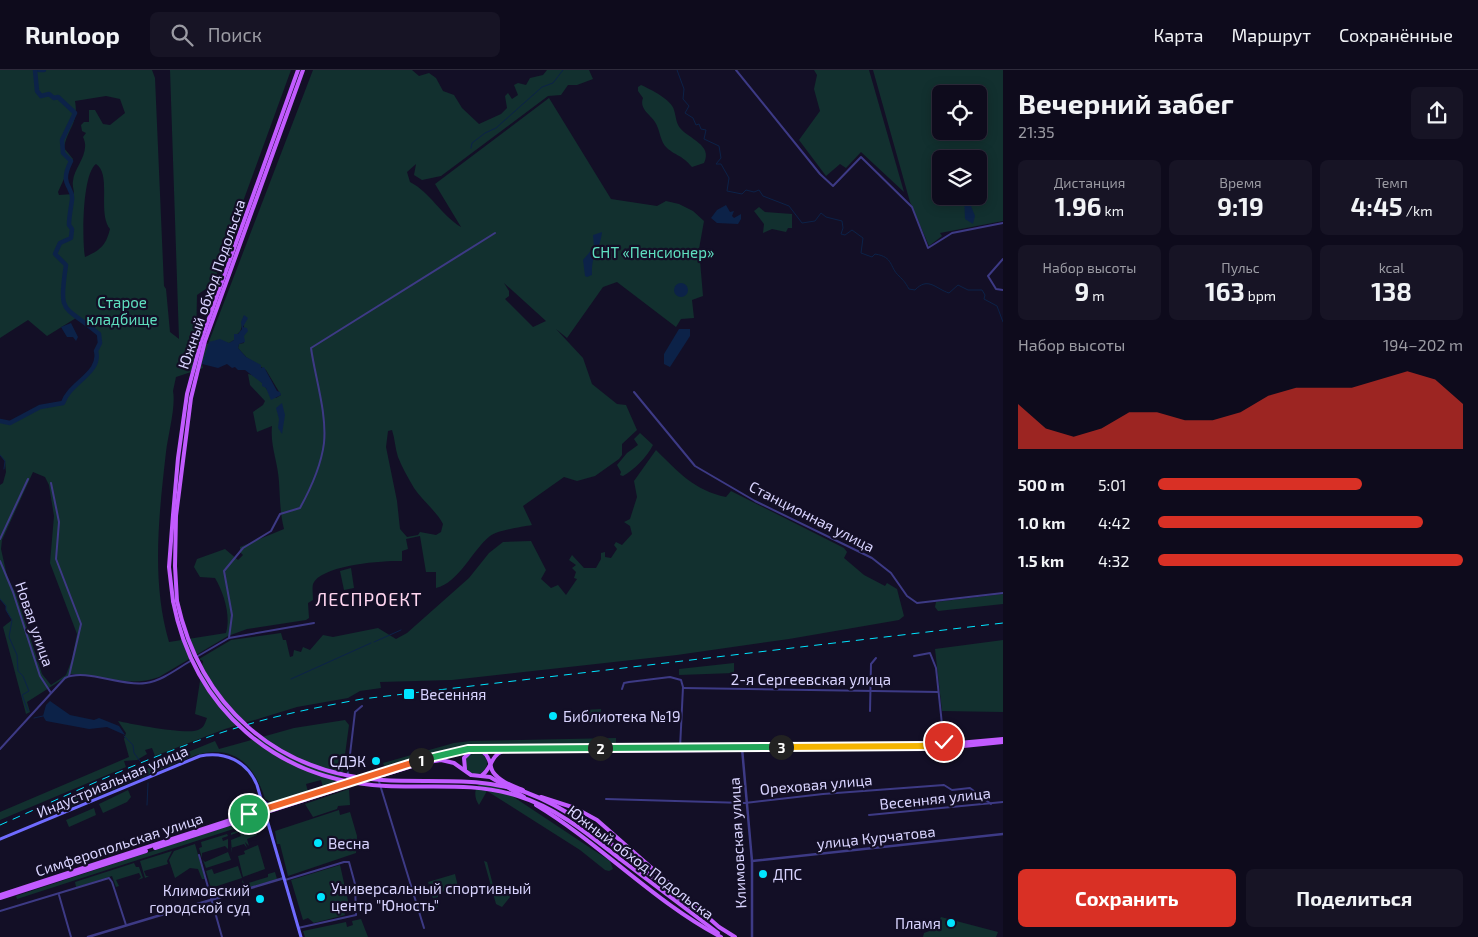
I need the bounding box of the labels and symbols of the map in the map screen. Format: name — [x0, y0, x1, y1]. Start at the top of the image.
street label: Южный обход Подольска — [173, 197, 249, 371]
park label: СНТ «Пенсионер» — [592, 243, 714, 261]
park label: Старое кладбище — [86, 293, 158, 328]
street label: Станционная улица — [746, 477, 878, 556]
street label: Новая улица — [11, 579, 58, 669]
district label: ЛЕСПРОЕКТ — [316, 588, 422, 610]
street label: 2-я Сергеевская улица — [731, 670, 891, 689]
place label: Весенняя — [420, 685, 487, 703]
marker: Весенняя — [402, 687, 416, 701]
place label: Библиотека №19 — [563, 707, 681, 725]
marker: Библиотека №19 — [547, 710, 559, 722]
pin — [923, 721, 965, 763]
pin: 3 — [768, 734, 794, 760]
pin: 2 — [588, 736, 612, 760]
street label: Индустриальная улица — [34, 741, 191, 822]
pin: 1 — [408, 748, 434, 772]
place label: СДЭК — [329, 752, 366, 770]
marker: СДЭК — [370, 755, 382, 767]
street label: Ореховая улица — [759, 770, 873, 799]
street label: Климовская улица — [725, 777, 750, 909]
street label: Весенняя улица — [878, 783, 992, 814]
pin — [228, 793, 270, 835]
street label: Южный обход Подольска — [564, 801, 718, 923]
street label: Симферопольская улица — [33, 808, 205, 881]
street label: улица Курчатова — [816, 822, 936, 853]
place label: Весна — [328, 834, 370, 852]
marker: Весна — [312, 837, 324, 849]
place label: ДПС — [773, 865, 802, 883]
marker: ДПС — [757, 868, 769, 880]
place label: Универсальный спортивный центр "Юность" — [331, 879, 531, 914]
place label: Климовский городской суд — [149, 881, 250, 917]
marker: Универсальный спортивный центр "Юность" — [315, 891, 327, 903]
marker: Климовский городской суд — [254, 893, 266, 905]
place label: Пламя — [895, 914, 941, 932]
marker: Пламя — [945, 917, 957, 929]

